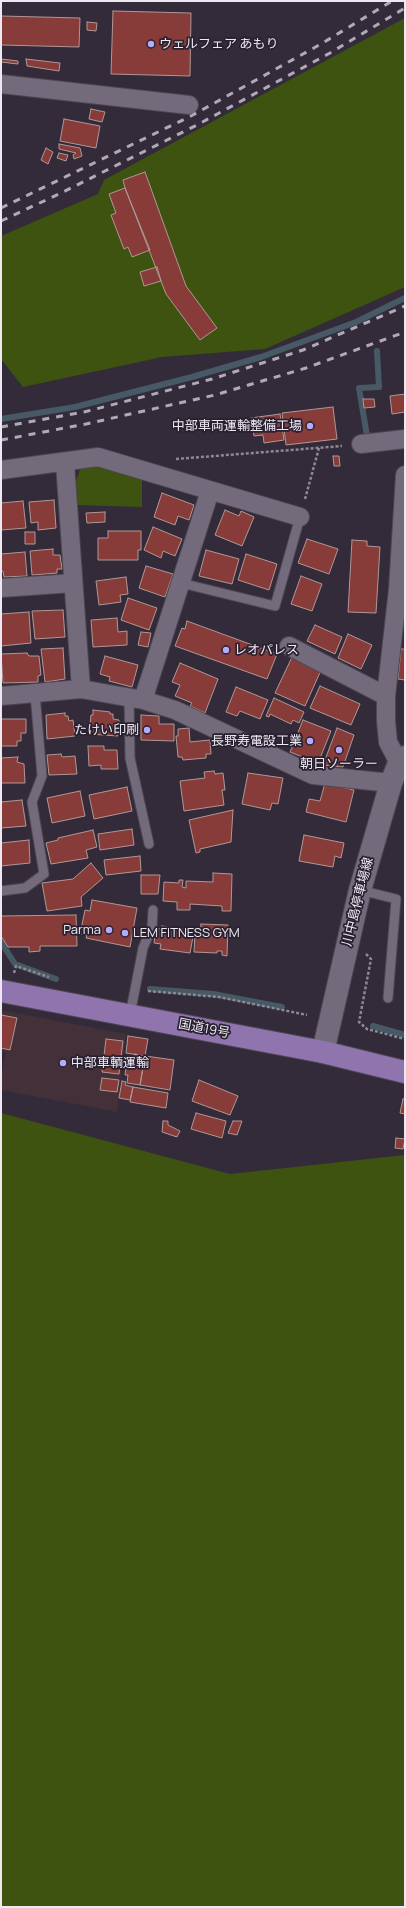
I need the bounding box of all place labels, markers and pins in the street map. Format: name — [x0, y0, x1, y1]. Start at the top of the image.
place label: ウェルフェア あもり — [159, 36, 279, 52]
marker: ウェルフェア あもり — [146, 39, 156, 49]
place label: 中部車両運輸整備工場 — [172, 418, 302, 434]
marker: 中部車両運輸整備工場 — [305, 421, 315, 431]
place label: レオパレス — [234, 642, 299, 658]
marker: レオパレス — [221, 645, 231, 655]
place label: たけい印刷 — [74, 722, 139, 738]
marker: たけい印刷 — [142, 725, 152, 735]
place label: 長野寿電設工業 — [211, 733, 302, 749]
marker: 長野寿電設工業 — [305, 736, 315, 746]
marker: 朝日ソーラー — [334, 745, 344, 755]
place label: 朝日ソーラー — [300, 756, 378, 772]
place label: Parma — [63, 922, 101, 938]
marker: Parma — [104, 925, 114, 935]
place label: LEM FITNESS GYM — [133, 925, 240, 941]
marker: LEM FITNESS GYM — [120, 928, 130, 938]
place label: 中部車輌運輸 — [71, 1055, 149, 1071]
marker: 中部車輌運輸 — [58, 1058, 68, 1068]

